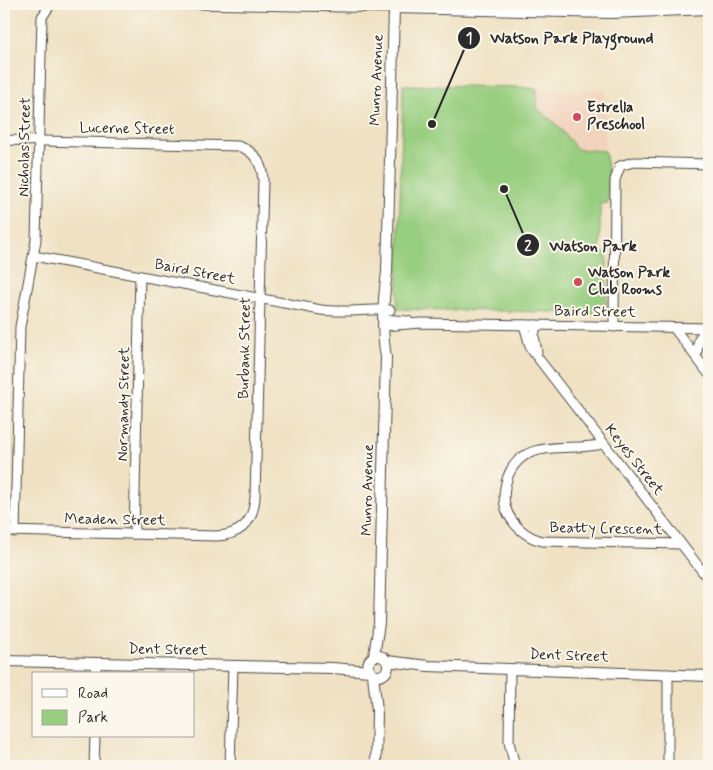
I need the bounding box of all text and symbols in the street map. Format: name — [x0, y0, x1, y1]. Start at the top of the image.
callout: Watson Park Playground — [456, 22, 663, 53]
text: Watson Park Playground — [489, 28, 654, 51]
text: 1 — [466, 29, 472, 49]
street label: Munro Avenue — [365, 34, 389, 126]
street label: Nicholas Street — [14, 97, 36, 197]
place label: Estrella Preschool — [587, 98, 645, 135]
marker: Estrella Preschool — [571, 111, 583, 123]
street label: Lucerne Street — [79, 118, 175, 140]
callout: Watson Park — [515, 230, 645, 261]
text: Watson Park — [548, 236, 637, 257]
text: 2 — [524, 237, 532, 257]
street label: Baird Street — [153, 254, 237, 290]
place label: Watson Park Club Rooms — [587, 263, 671, 300]
marker: Watson Park Club Rooms — [572, 276, 584, 288]
street label: Burbank Street — [234, 297, 256, 399]
street label: Baird Street — [554, 301, 636, 323]
street label: Normandy Street — [113, 346, 135, 462]
street label: Keyes Street — [600, 420, 668, 500]
street label: Munro Avenue — [357, 444, 379, 536]
street label: Meaden Street — [64, 509, 166, 531]
street label: Beatty Crescent — [549, 518, 663, 540]
street label: Dent Street — [128, 639, 208, 661]
street label: Dent Street — [529, 645, 609, 667]
legend — [32, 672, 195, 738]
text: Road — [78, 684, 108, 704]
text: Park — [78, 708, 108, 728]

